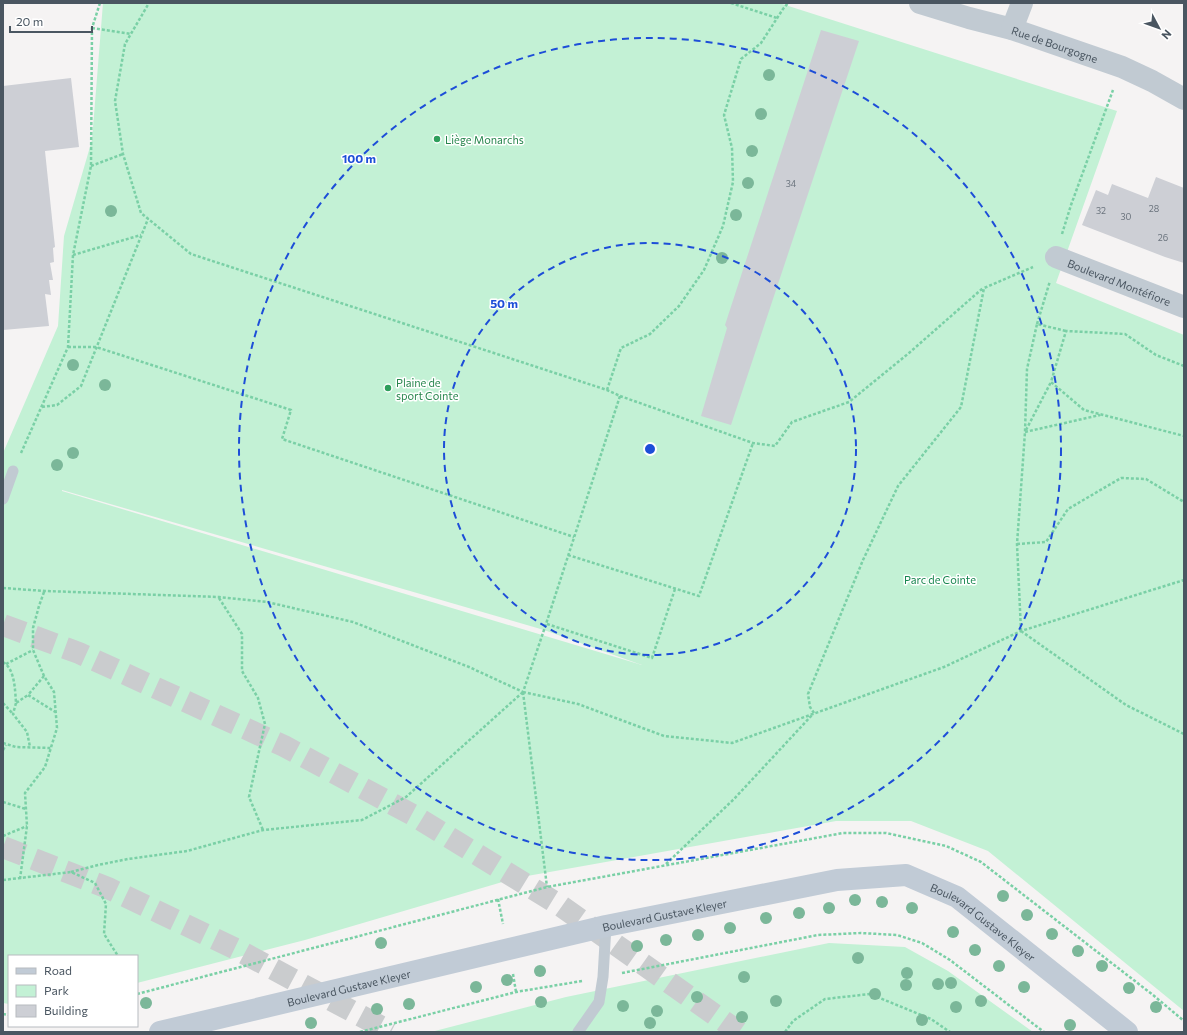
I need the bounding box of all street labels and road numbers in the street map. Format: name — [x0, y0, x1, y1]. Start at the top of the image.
street label: Rue de Bourgogne — [1010, 23, 1100, 65]
street label: Boulevard Montéfiore — [1066, 256, 1173, 308]
street label: Boulevard Gustave Kleyer — [929, 880, 1039, 964]
street label: Boulevard Gustave Kleyer — [601, 896, 728, 933]
street label: Boulevard Gustave Kleyer — [286, 966, 412, 1008]

